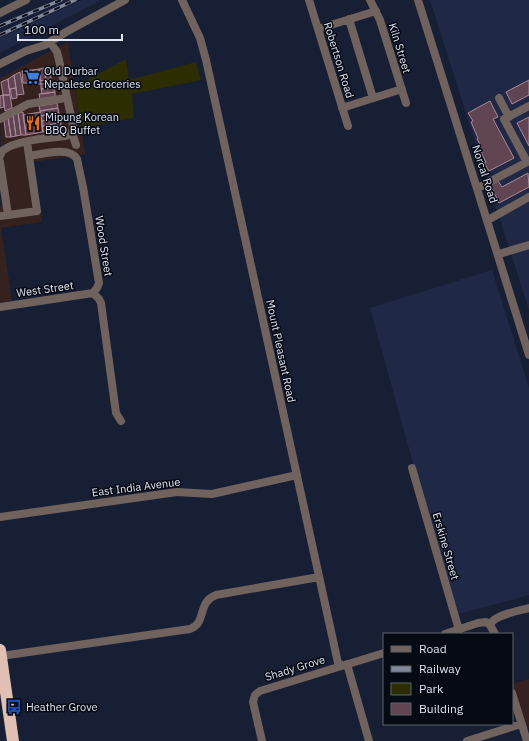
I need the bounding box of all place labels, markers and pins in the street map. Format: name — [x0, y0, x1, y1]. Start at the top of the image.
place label: Old Durbar Nepalese Groceries — [44, 64, 141, 91]
supermarket icon: Old Durbar Nepalese Groceries — [23, 68, 41, 86]
place label: Mipung Korean BBQ Buffet — [45, 110, 119, 137]
restaurant icon: Mipung Korean BBQ Buffet — [24, 114, 42, 132]
bus stop icon: Heather Grove — [5, 698, 23, 716]
place label: Heather Grove — [26, 700, 98, 714]

